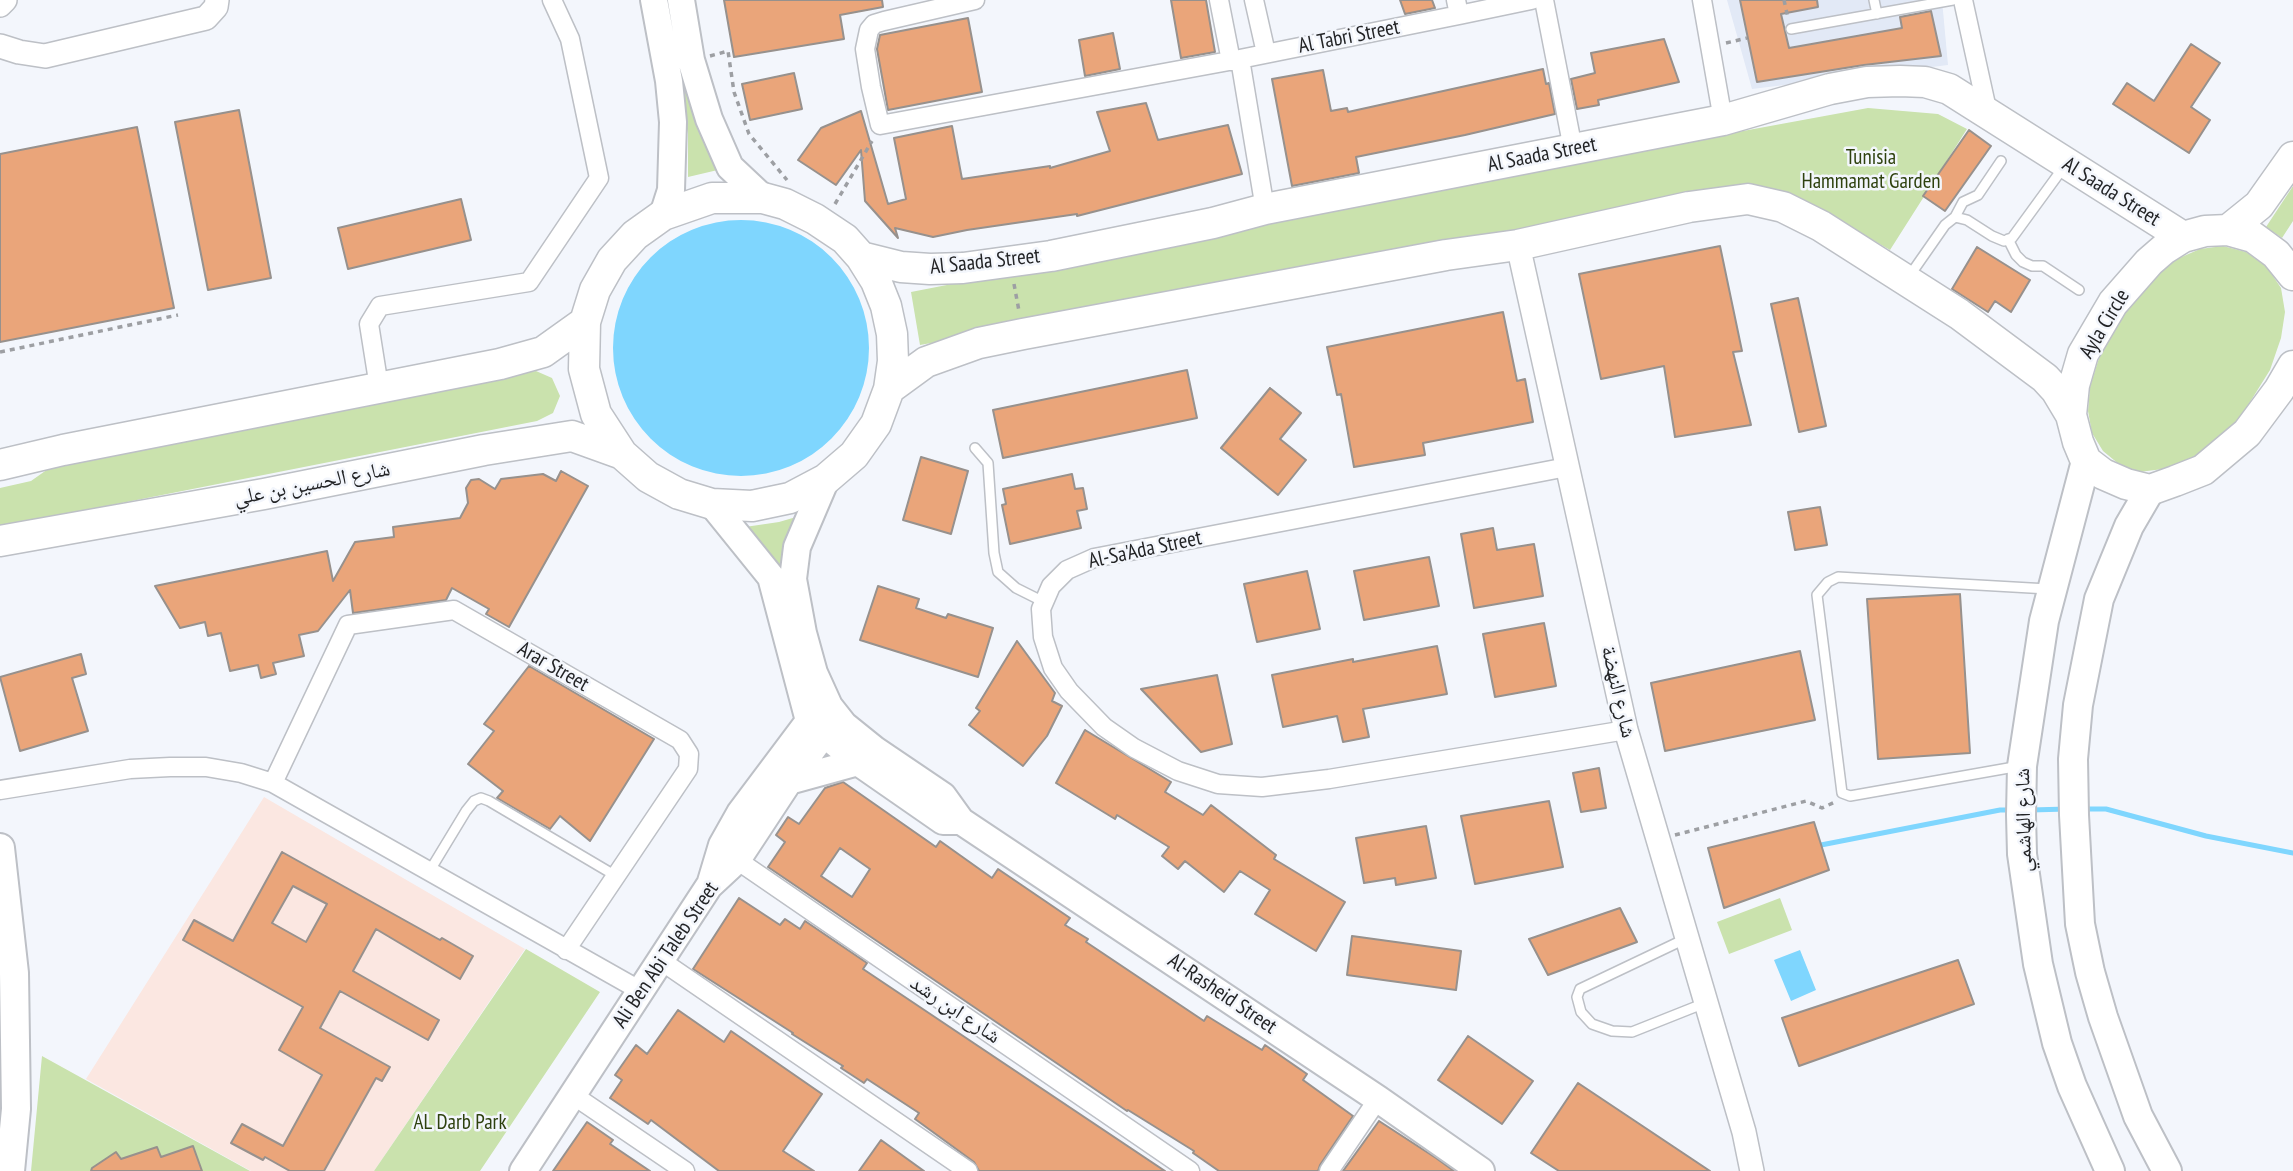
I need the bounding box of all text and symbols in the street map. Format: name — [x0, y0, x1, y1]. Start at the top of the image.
street label: Al Tabri Street — [1296, 15, 1402, 59]
street label: Al Saada Street — [1485, 132, 1599, 178]
park label: Tunisia Hammamat Garden — [1801, 145, 1941, 195]
street label: Al Saada Street — [2057, 152, 2165, 232]
street label: Al Saada Street — [929, 244, 1041, 280]
street label: Ayla Circle — [2075, 285, 2135, 363]
street label: شارع الحسين بن علي — [232, 456, 392, 512]
street label: Al-Sa'Ada Street — [1086, 526, 1204, 574]
street label: Arar Street — [513, 637, 593, 697]
street label: شارع النهضة — [1595, 643, 1641, 741]
street label: شارع الهاشمي — [2010, 768, 2038, 872]
street label: Ali Ben Abi Taleb Street — [608, 877, 724, 1033]
street label: Al-Rasheid Street — [1163, 948, 1281, 1040]
street label: شارع ابن رشد — [905, 971, 1005, 1049]
park label: AL Darb Park — [413, 1110, 507, 1136]

